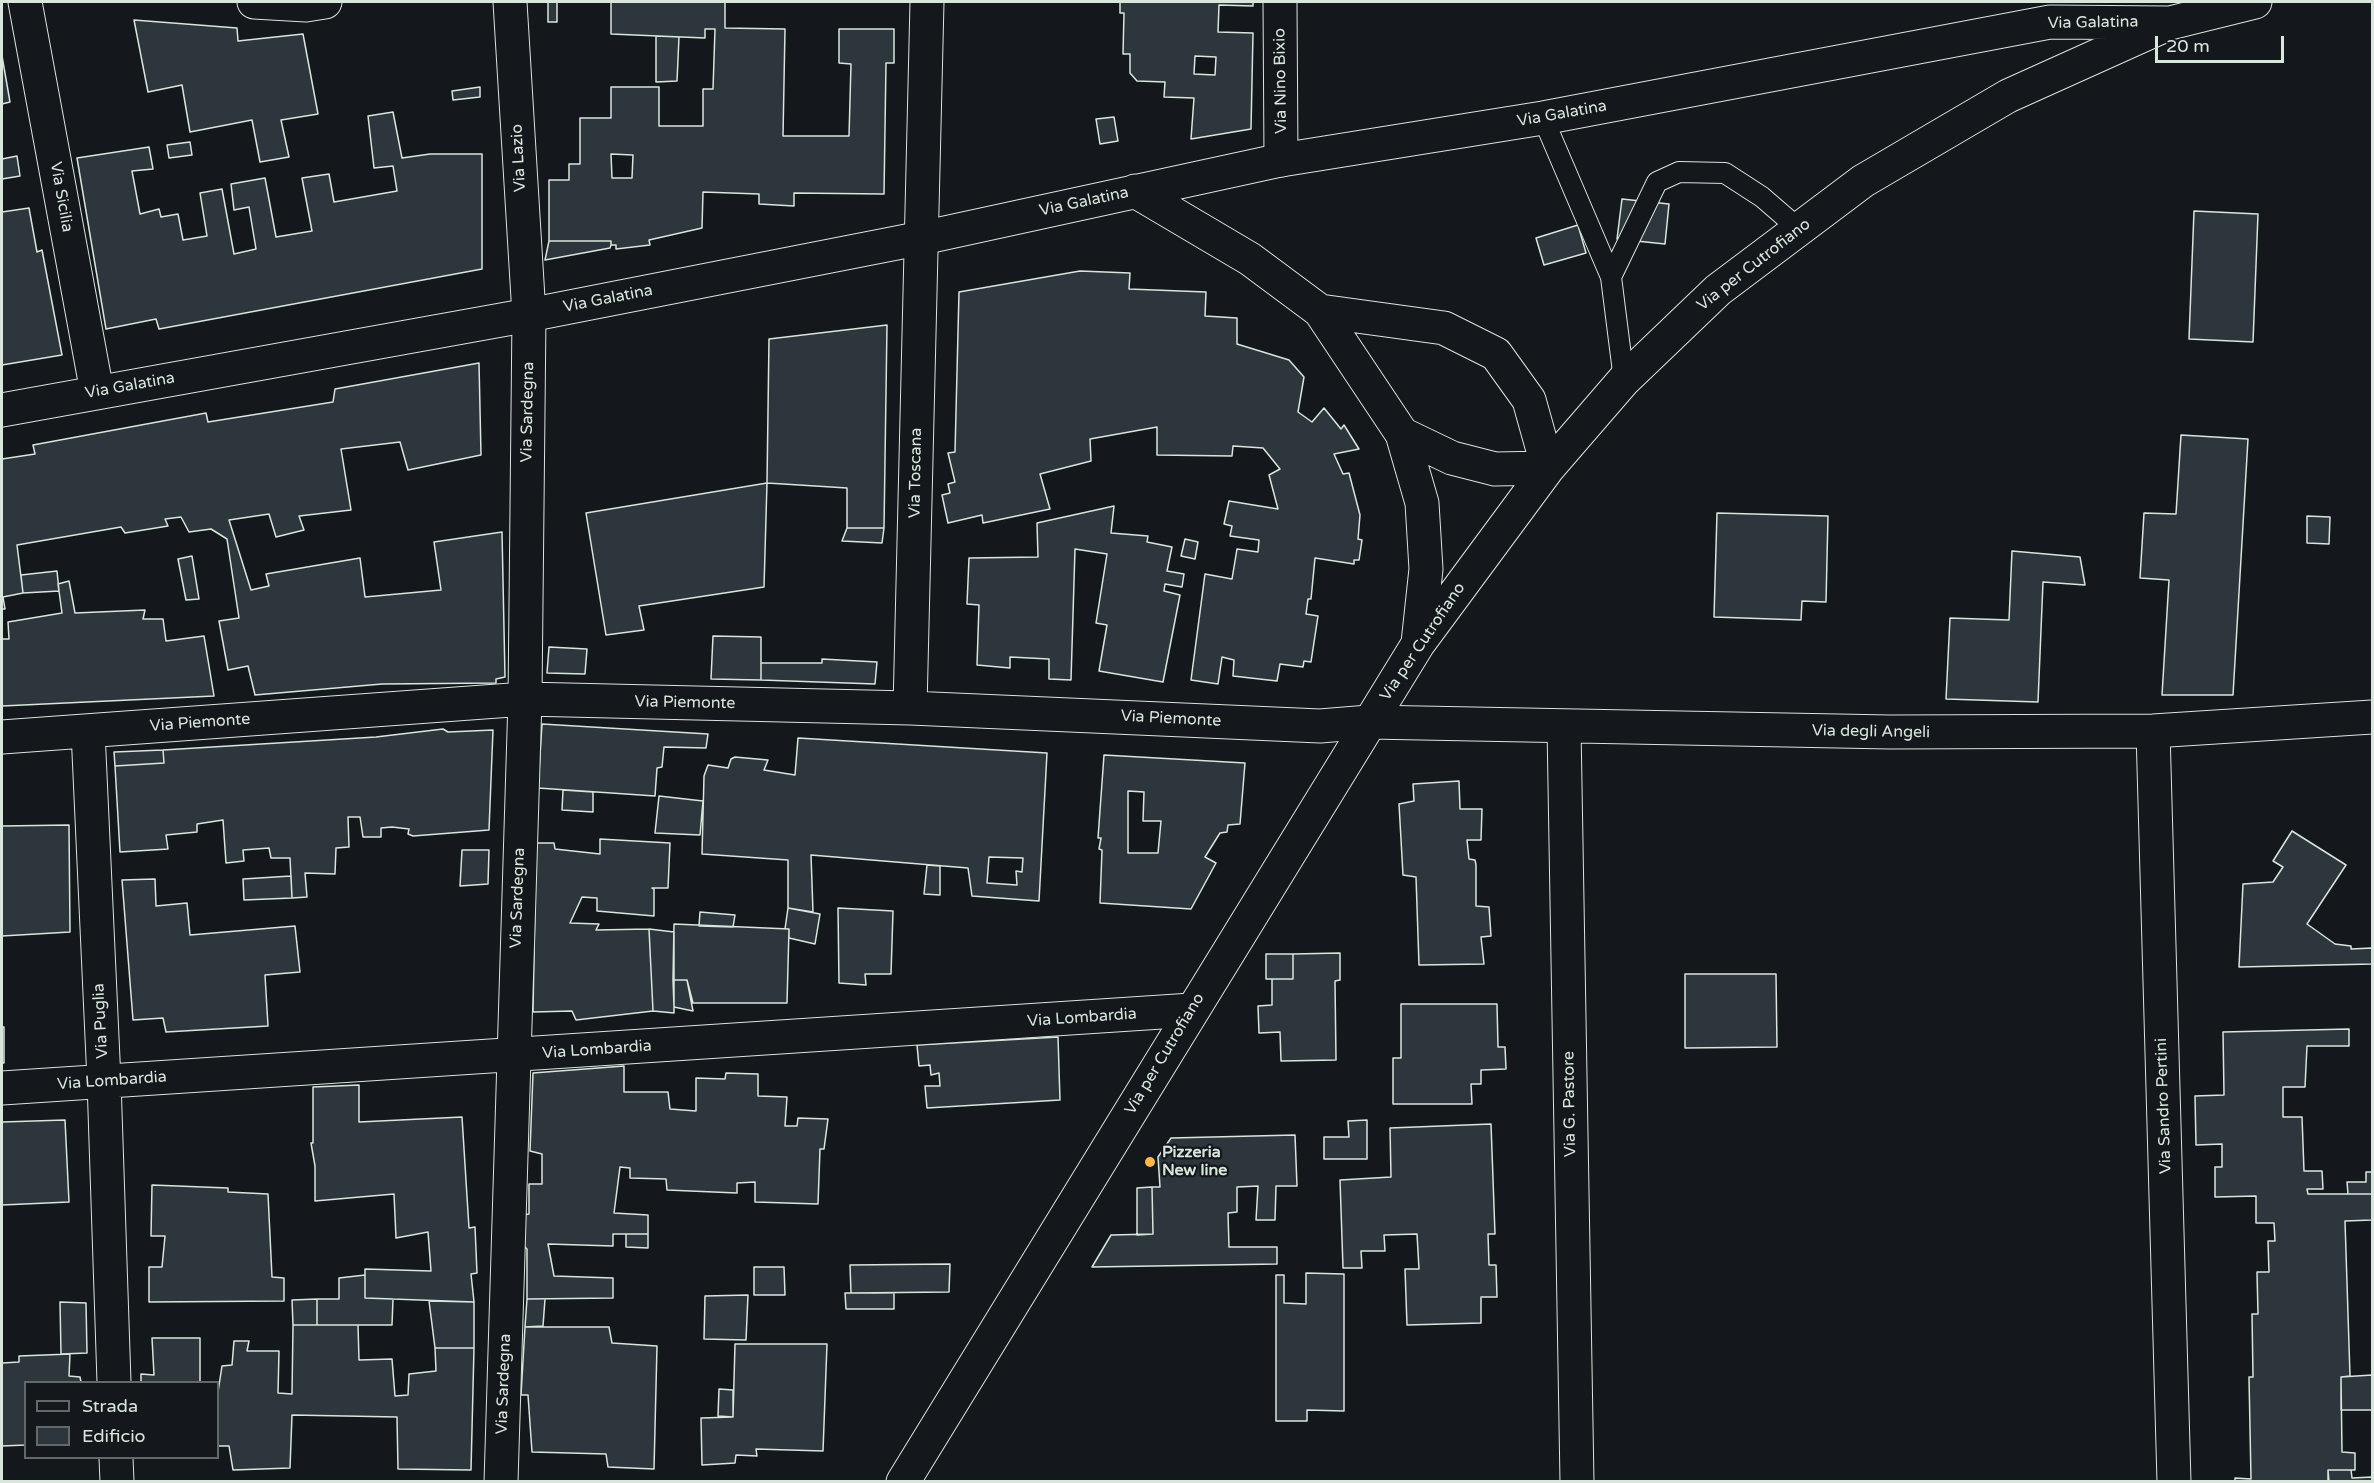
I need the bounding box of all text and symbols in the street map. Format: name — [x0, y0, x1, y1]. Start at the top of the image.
street label: Via Galatina — [2047, 13, 2139, 33]
scale bar — [2158, 24, 2287, 62]
street label: Via Nino Bixio — [1270, 28, 1292, 134]
text: 20 m — [2166, 35, 2210, 57]
street label: Via Galatina — [1516, 97, 1608, 131]
street label: Via Lazio — [508, 124, 530, 192]
street label: Via Sicilia — [45, 160, 77, 234]
street label: Via Galatina — [1038, 183, 1130, 221]
street label: Via per Cutrofiano — [1694, 215, 1814, 315]
street label: Via Galatina — [562, 281, 654, 317]
street label: Via Sardegna — [518, 361, 538, 463]
street label: Via Galatina — [84, 369, 176, 403]
street label: Via Toscana — [906, 428, 926, 518]
street label: Via per Cutrofiano — [1376, 579, 1470, 705]
street label: Via Piemonte — [634, 693, 736, 713]
street label: Via Piemonte — [1120, 707, 1222, 731]
street label: Via Piemonte — [149, 710, 251, 736]
street label: Via degli Angeli — [1812, 721, 1930, 743]
street label: Via Sardegna — [507, 847, 529, 949]
street label: Via Puglia — [89, 983, 113, 1059]
street label: Via per Cutrofiano — [1121, 990, 1209, 1118]
street label: Via Lombardia — [1027, 1005, 1137, 1031]
street label: Via Lombardia — [542, 1037, 652, 1063]
street label: Via Sandro Pertini — [2152, 1038, 2176, 1174]
street label: Via G. Pastore — [1559, 1051, 1581, 1157]
street label: Via Lombardia — [57, 1068, 167, 1094]
place label: Pizzeria New line — [1162, 1143, 1227, 1181]
marker: Pizzeria New line — [1143, 1155, 1157, 1169]
street label: Via Sardegna — [493, 1333, 515, 1435]
legend — [24, 1381, 219, 1459]
text: Strada — [82, 1395, 138, 1417]
text: Edificio — [82, 1425, 146, 1447]

